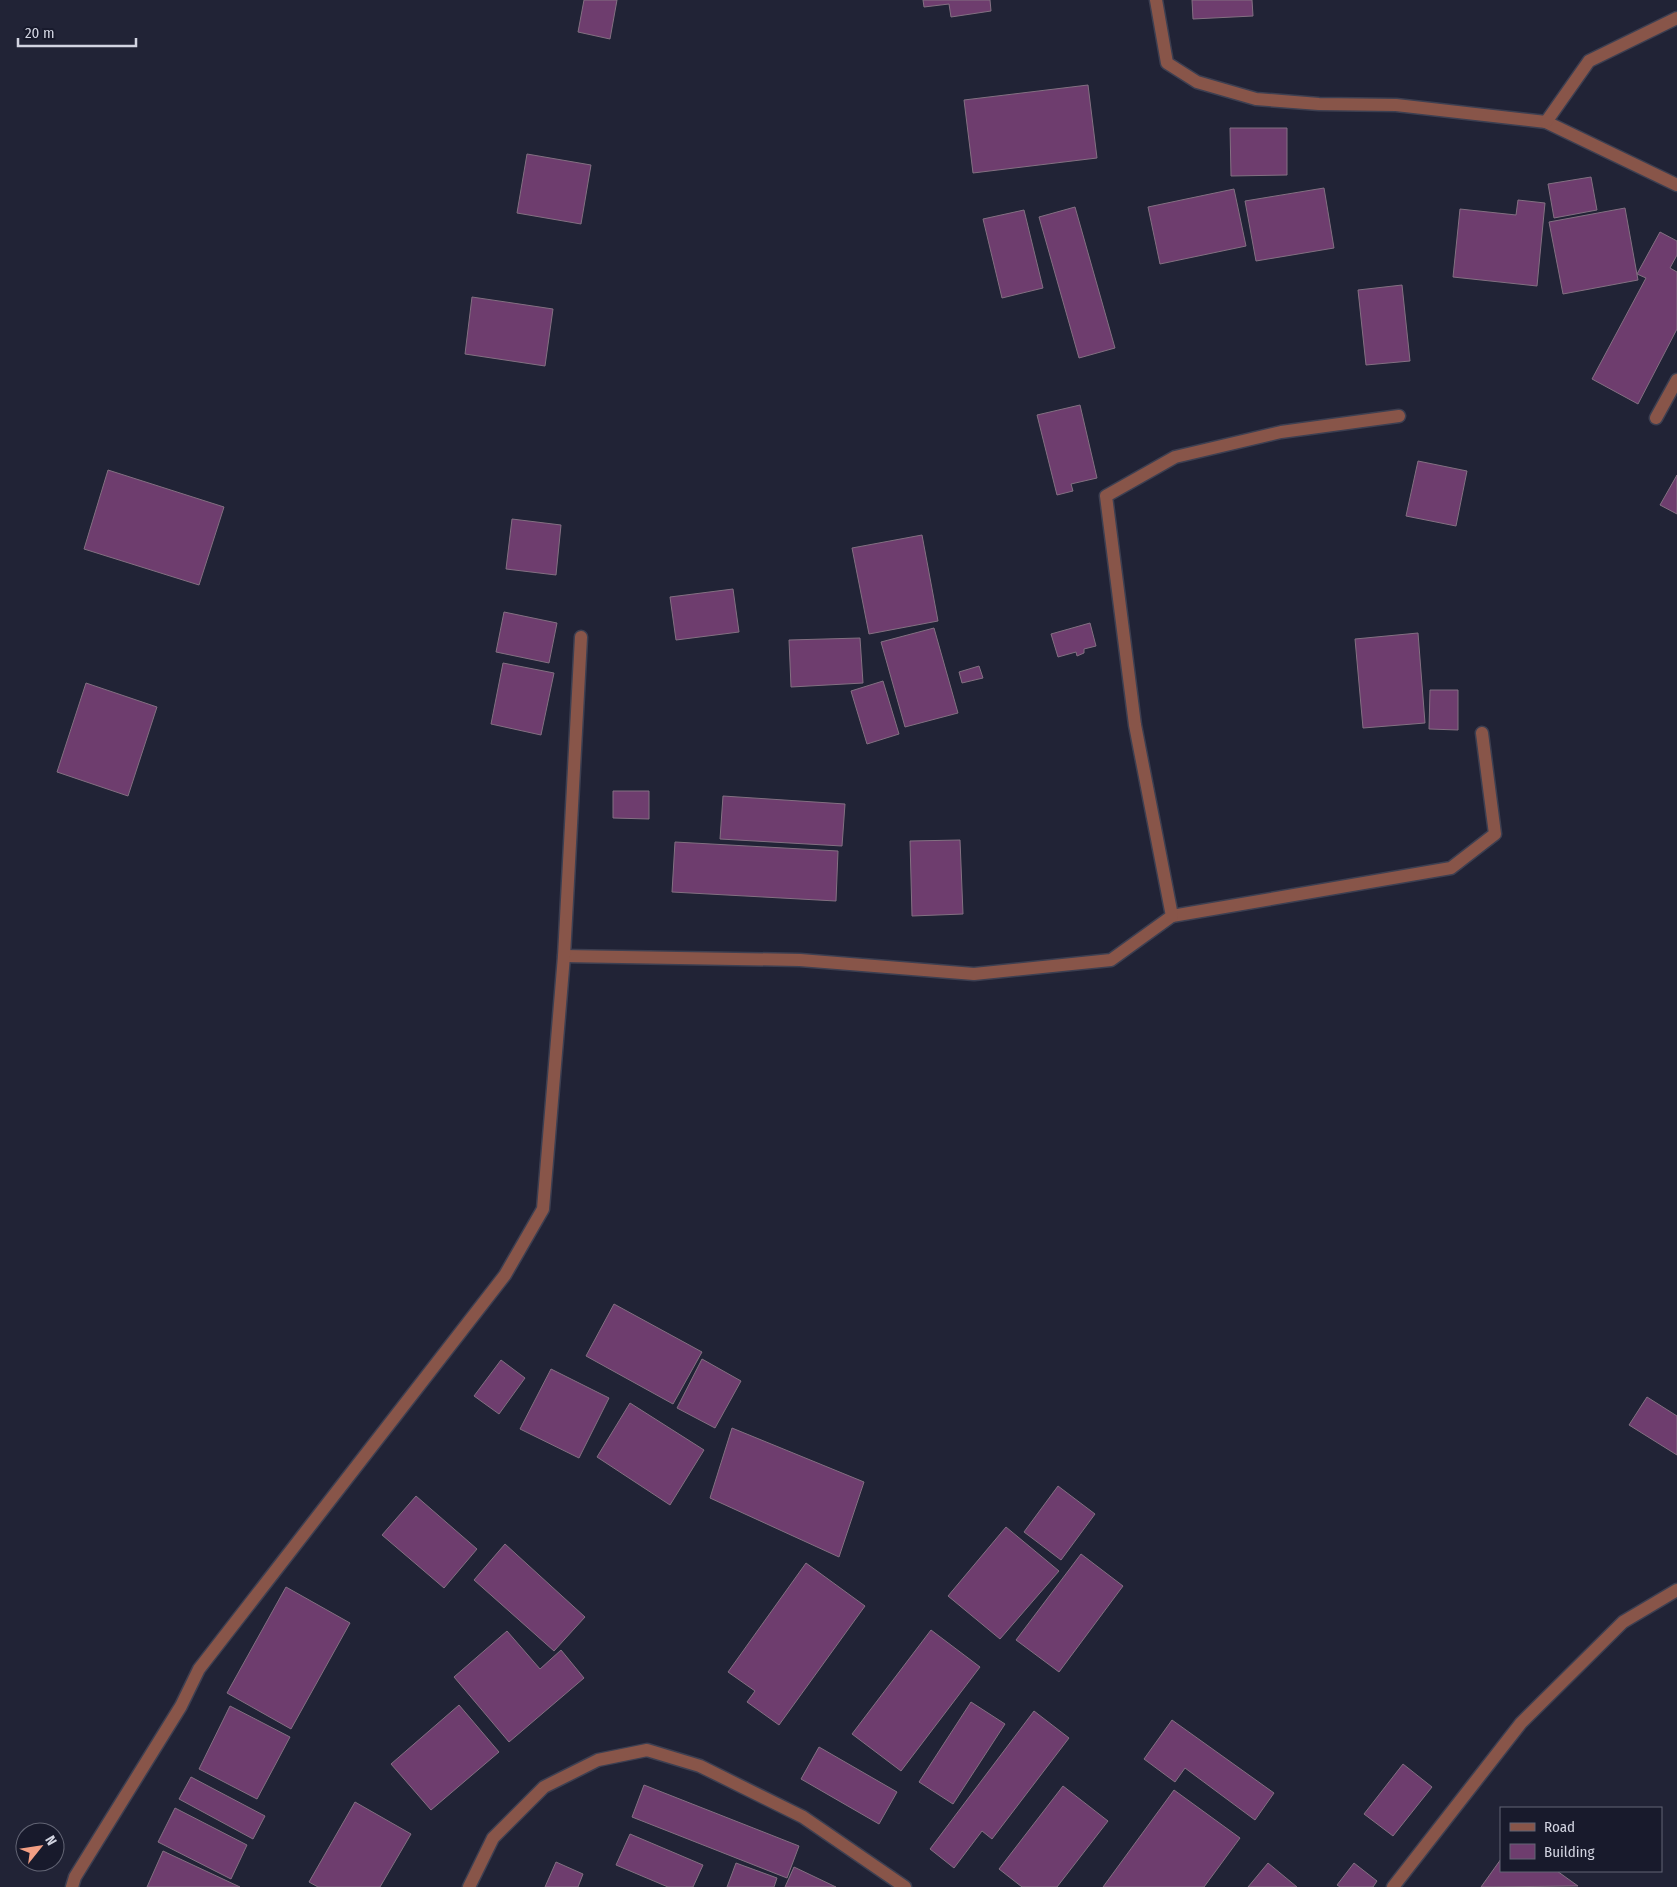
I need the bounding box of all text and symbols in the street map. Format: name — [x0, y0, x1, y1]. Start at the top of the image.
scale bar — [18, 15, 135, 47]
text: 20 m — [25, 24, 55, 42]
legend — [1500, 1807, 1662, 1872]
text: Road — [1544, 1818, 1575, 1836]
north arrow — [15, 1822, 65, 1872]
text: N — [41, 1833, 60, 1849]
text: Building — [1544, 1843, 1595, 1861]

